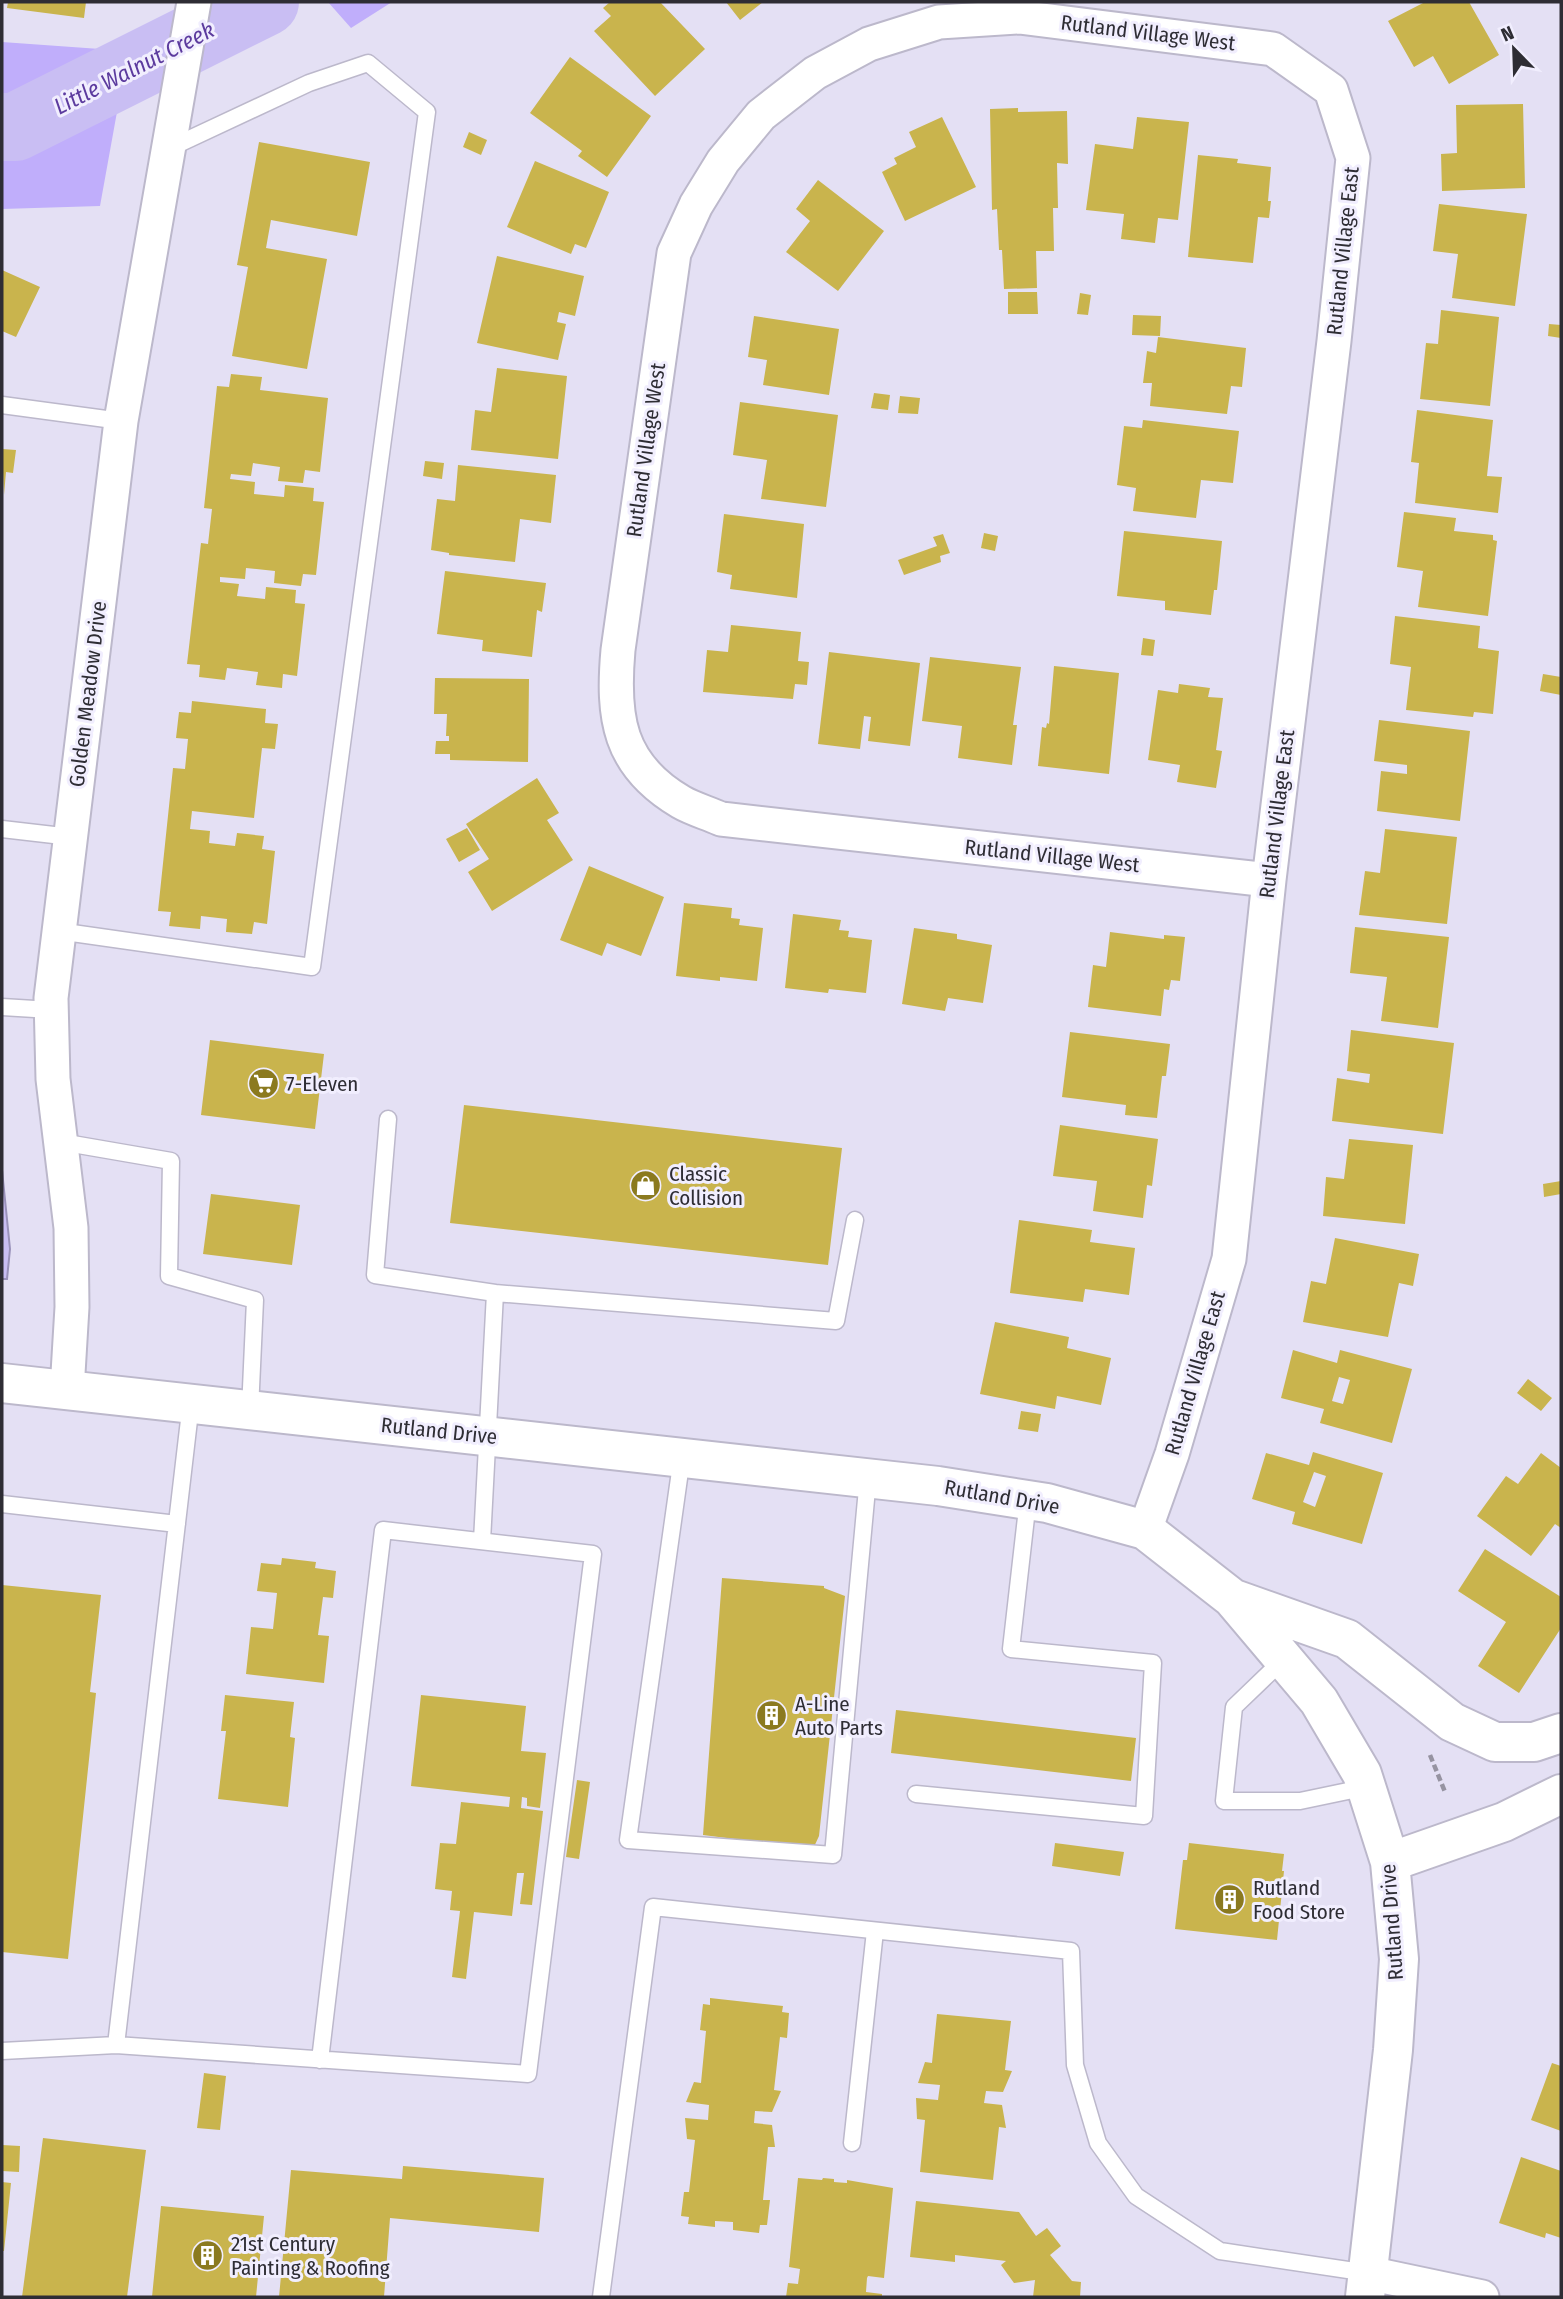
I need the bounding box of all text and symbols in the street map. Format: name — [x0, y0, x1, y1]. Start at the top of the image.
street label: Rutland Village West — [1059, 9, 1237, 57]
north arrow — [1479, 14, 1549, 84]
water label: Little Walnut Creek — [49, 16, 219, 120]
text: N — [1498, 21, 1517, 47]
street label: Rutland Village East — [1321, 165, 1365, 337]
street label: Rutland Village West — [621, 361, 671, 539]
street label: Golden Meadow Drive — [64, 600, 112, 788]
street label: Rutland Village East — [1254, 728, 1300, 900]
street label: Rutland Village West — [963, 834, 1141, 878]
supermarket icon: 7-Eleven — [246, 1067, 280, 1101]
place label: 7-Eleven — [286, 1071, 358, 1097]
place label: Classic Collision — [669, 1161, 743, 1211]
shop icon: Classic Collision — [629, 1169, 663, 1203]
street label: Rutland Village East — [1159, 1288, 1231, 1458]
street label: Rutland Drive — [380, 1412, 498, 1450]
street label: Rutland Drive — [942, 1474, 1062, 1520]
place label: A-Line Auto Parts — [795, 1691, 883, 1741]
building icon: A-Line Auto Parts — [755, 1699, 789, 1733]
street label: Rutland Drive — [1375, 1863, 1409, 1981]
place label: Rutland Food Store — [1253, 1875, 1345, 1925]
building icon: Rutland Food Store — [1213, 1883, 1247, 1917]
place label: 21st Century Painting & Roofing — [231, 2231, 390, 2281]
building icon: 21st Century Painting & Roofing — [191, 2239, 225, 2273]

